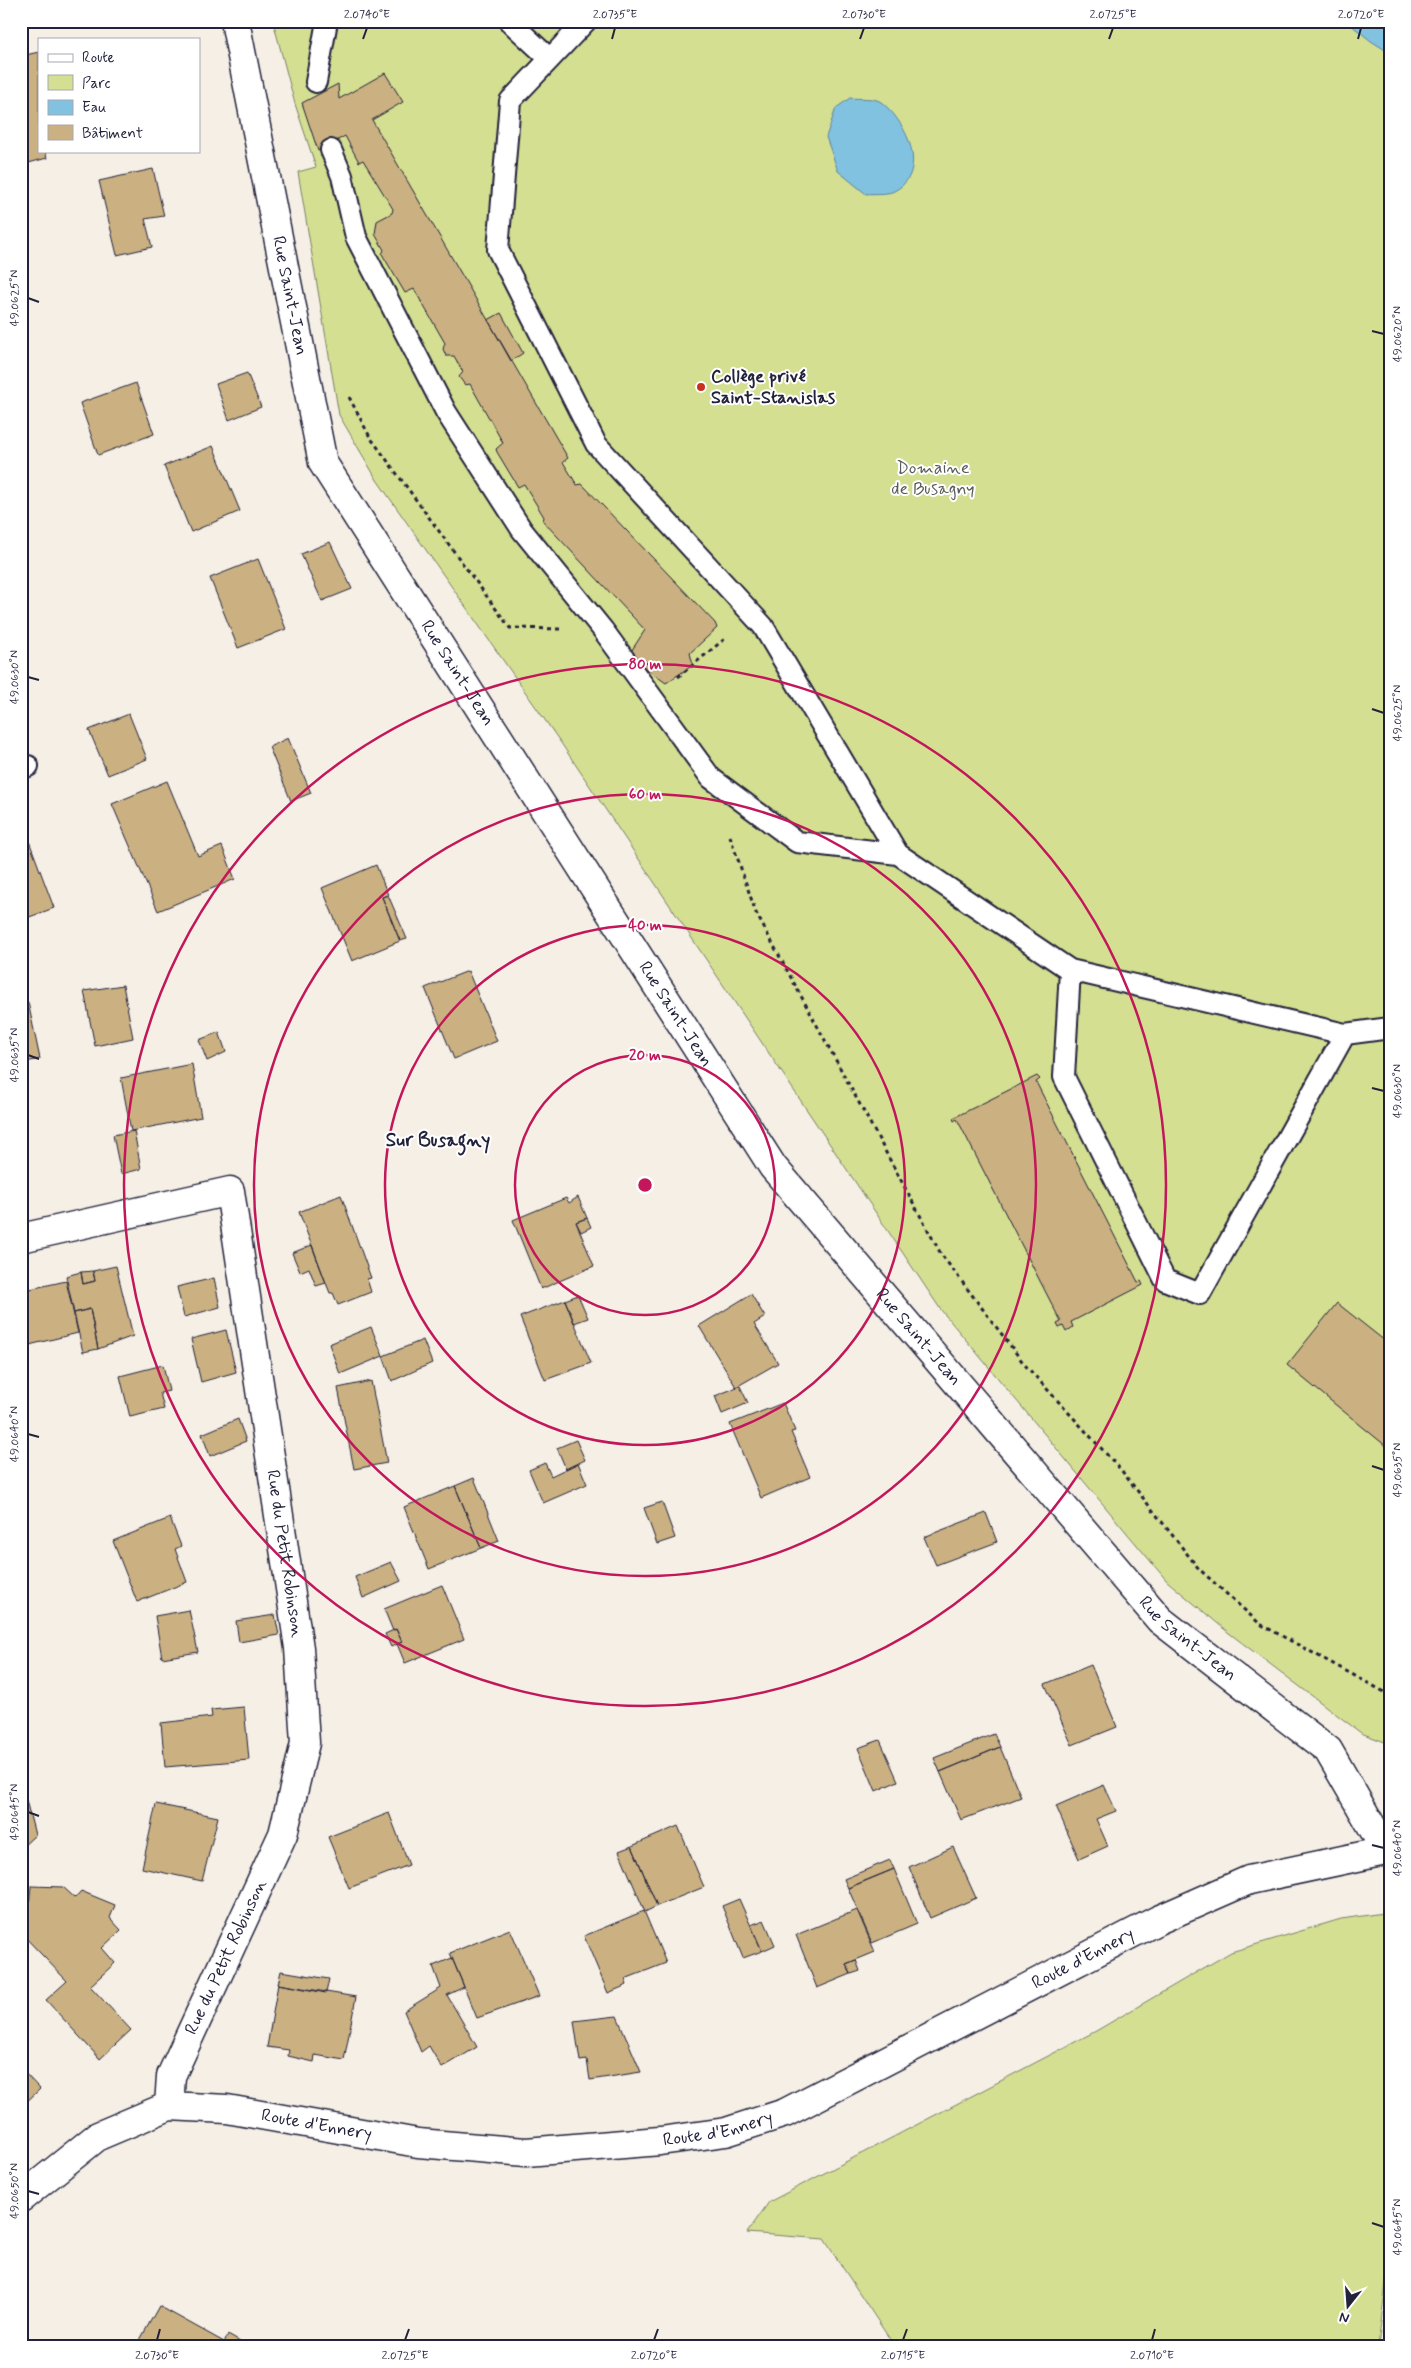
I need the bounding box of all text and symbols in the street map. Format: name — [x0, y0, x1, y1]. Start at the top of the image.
text: 2.0740°E — [344, 7, 390, 23]
text: 2.0735°E — [593, 7, 637, 23]
text: 2.0730°E — [842, 7, 886, 23]
text: 2.0725°E — [1090, 7, 1136, 23]
text: 2.0720°E — [1338, 7, 1384, 23]
legend — [38, 38, 200, 152]
text: Route — [82, 48, 115, 68]
text: Parc — [82, 74, 110, 94]
text: Eau — [82, 98, 106, 118]
text: Bâtiment — [82, 124, 143, 144]
street label: Rue Saint-Jean — [266, 234, 313, 357]
text: 49.0625°N — [7, 270, 23, 326]
text: 49.0620°N — [1390, 306, 1406, 362]
place label: Collège privé Saint-Stanislas — [711, 365, 835, 410]
marker: Collège privé Saint-Stanislas — [695, 381, 707, 393]
park label: Domaine de Busagny — [891, 456, 975, 501]
street label: Rue Saint-Jean — [415, 616, 500, 731]
text: 49.0630°N — [7, 650, 23, 704]
text: 80 m — [628, 655, 662, 675]
text: 49.0625°N — [1390, 685, 1406, 741]
text: 60 m — [629, 785, 661, 805]
text: 40 m — [628, 916, 662, 936]
street label: Rue Saint-Jean — [633, 957, 718, 1072]
text: 49.0635°N — [7, 1028, 23, 1082]
text: 20 m — [629, 1046, 661, 1066]
text: 49.0630°N — [1390, 1064, 1406, 1118]
district label: Sur Busagny — [386, 1128, 490, 1156]
centre of rings — [636, 1176, 654, 1194]
street label: Rue Saint-Jean — [870, 1283, 967, 1391]
text: 49.0640°N — [7, 1406, 23, 1462]
text: 49.0635°N — [1390, 1443, 1406, 1497]
street label: Rue du Petit Robinson — [260, 1468, 309, 1639]
street label: Rue Saint-Jean — [1133, 1591, 1241, 1687]
text: 49.0645°N — [7, 1784, 23, 1840]
text: 49.0640°N — [1390, 1820, 1406, 1876]
street label: Rue du Petit Robinson — [179, 1875, 273, 2039]
street label: Route d'Ennery — [1028, 1922, 1138, 1995]
street label: Route d'Ennery — [259, 2103, 374, 2147]
street label: Route d'Ennery — [661, 2106, 776, 2152]
text: 49.0650°N — [7, 2163, 23, 2219]
text: 49.0645°N — [1390, 2199, 1406, 2255]
north arrow — [1324, 2280, 1374, 2330]
text: N — [1337, 2308, 1352, 2327]
text: 2.0730°E — [135, 2348, 179, 2364]
text: 2.0725°E — [382, 2348, 428, 2364]
text: 2.0720°E — [631, 2348, 677, 2364]
text: 2.0715°E — [881, 2348, 925, 2364]
text: 2.0710°E — [1130, 2348, 1174, 2364]

